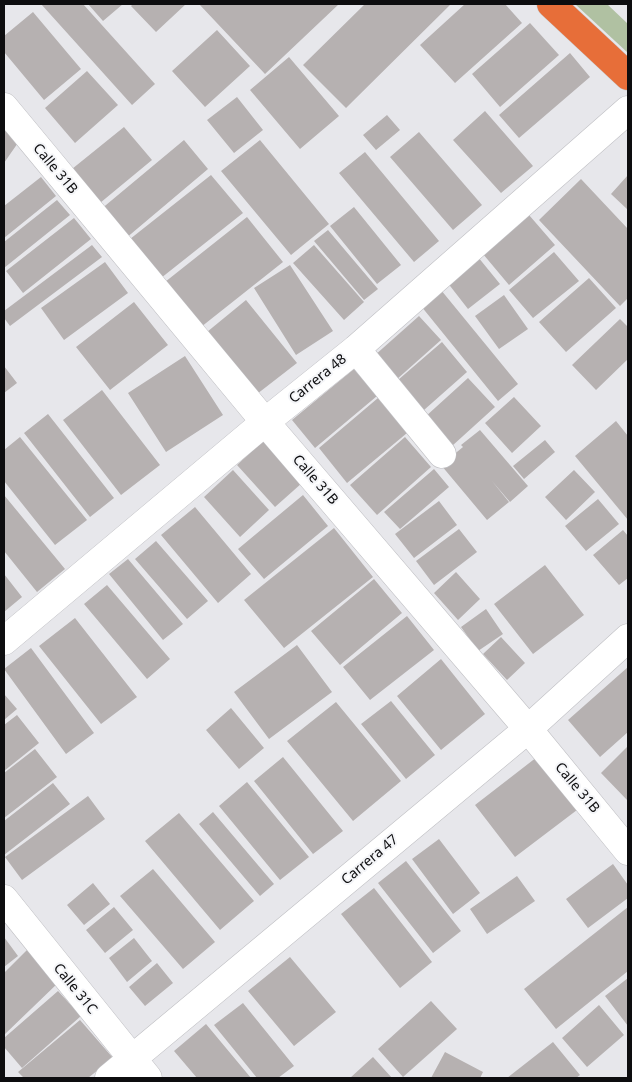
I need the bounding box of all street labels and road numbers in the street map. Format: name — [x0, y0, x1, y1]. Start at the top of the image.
street label: Calle 31B — [29, 140, 81, 198]
street label: Carrera 48 — [286, 351, 350, 407]
street label: Calle 31B — [289, 452, 341, 508]
street label: Calle 31B — [551, 759, 603, 817]
street label: Carrera 47 — [338, 831, 402, 889]
street label: Calle 31C — [49, 960, 101, 1018]

